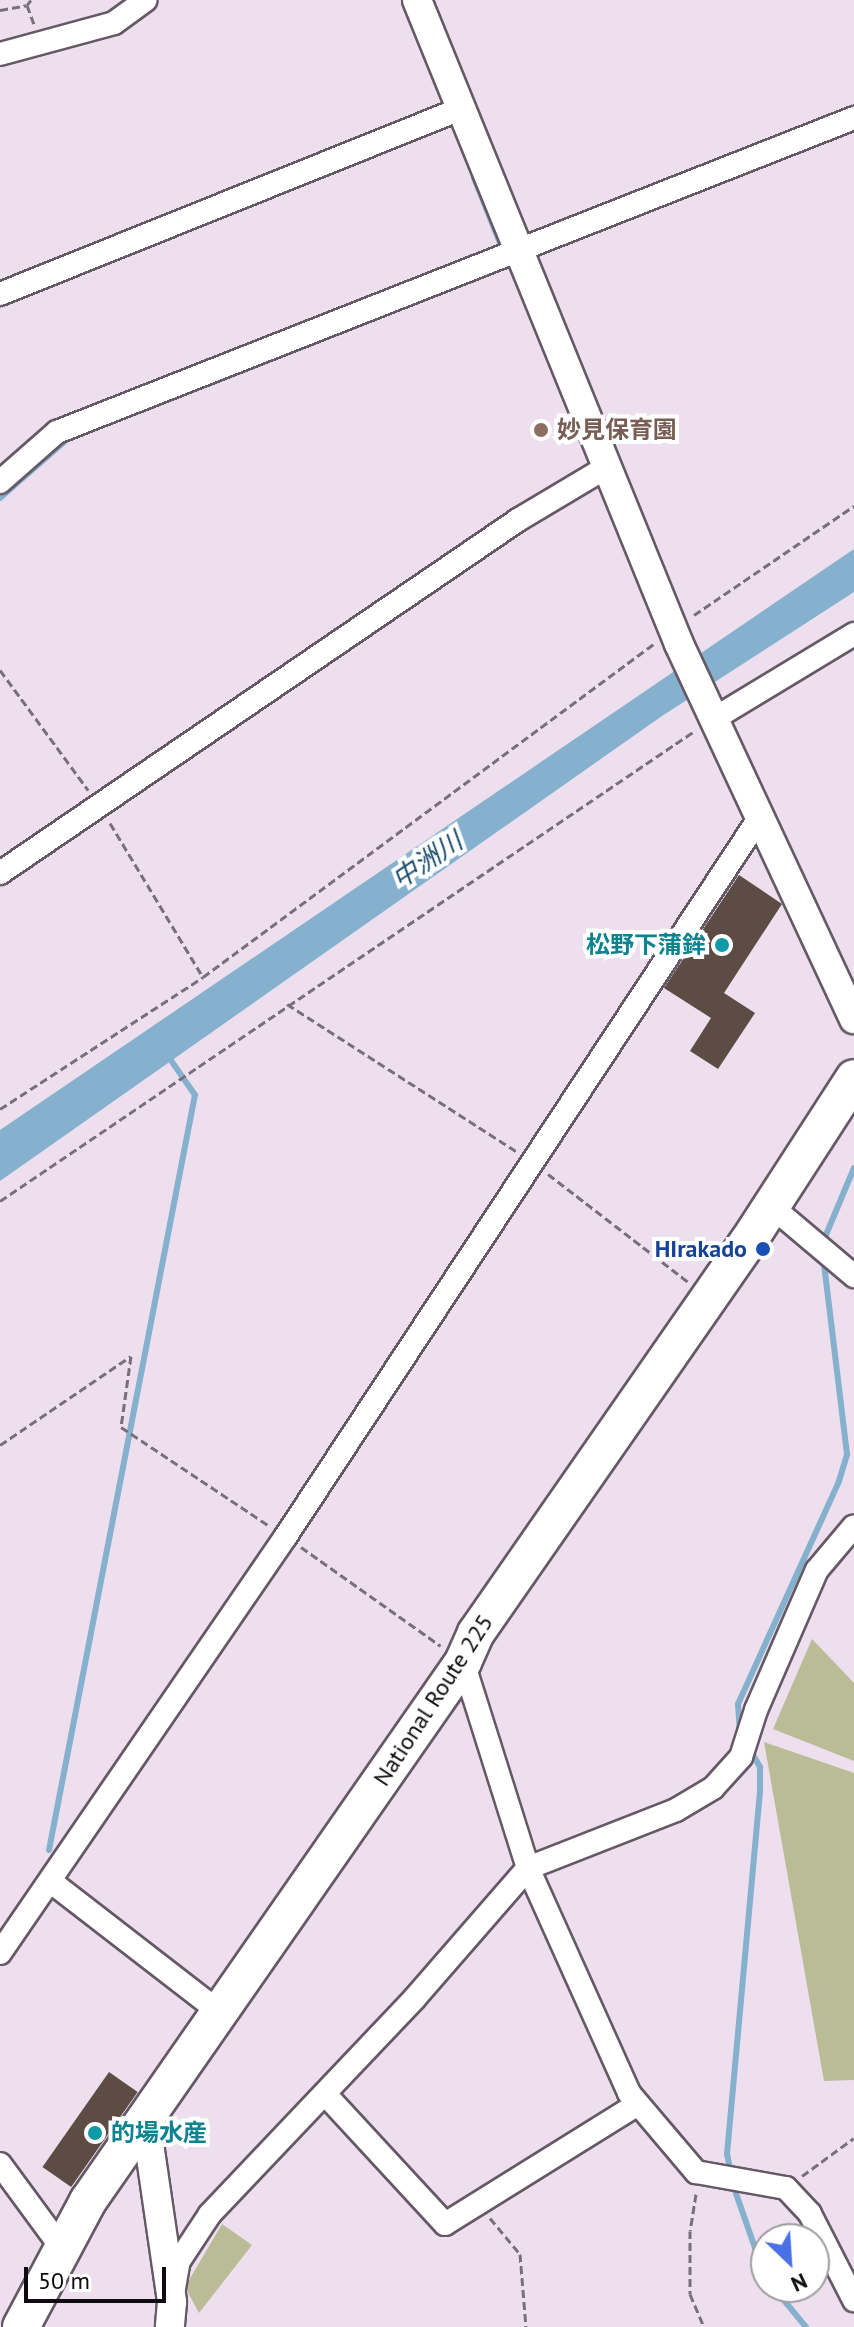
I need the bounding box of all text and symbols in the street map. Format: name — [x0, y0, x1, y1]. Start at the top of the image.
place label: 妙見保育園 — [557, 416, 677, 444]
marker: 妙見保育園 — [532, 421, 550, 439]
water label: 中洲川 — [386, 825, 468, 895]
place label: 松野下蒲鉾 — [586, 931, 706, 959]
marker: 松野下蒲鉾 — [713, 936, 731, 954]
place label: HIrakado — [655, 1235, 747, 1263]
marker: HIrakado — [754, 1240, 772, 1258]
street label: National Route 225 — [367, 1609, 499, 1791]
place label: 的場水産 — [111, 2119, 207, 2147]
marker: 的場水産 — [86, 2124, 104, 2142]
north arrow — [750, 2223, 830, 2303]
scale bar — [28, 2251, 170, 2301]
text: 50 m — [38, 2265, 90, 2296]
text: N — [787, 2267, 812, 2299]

